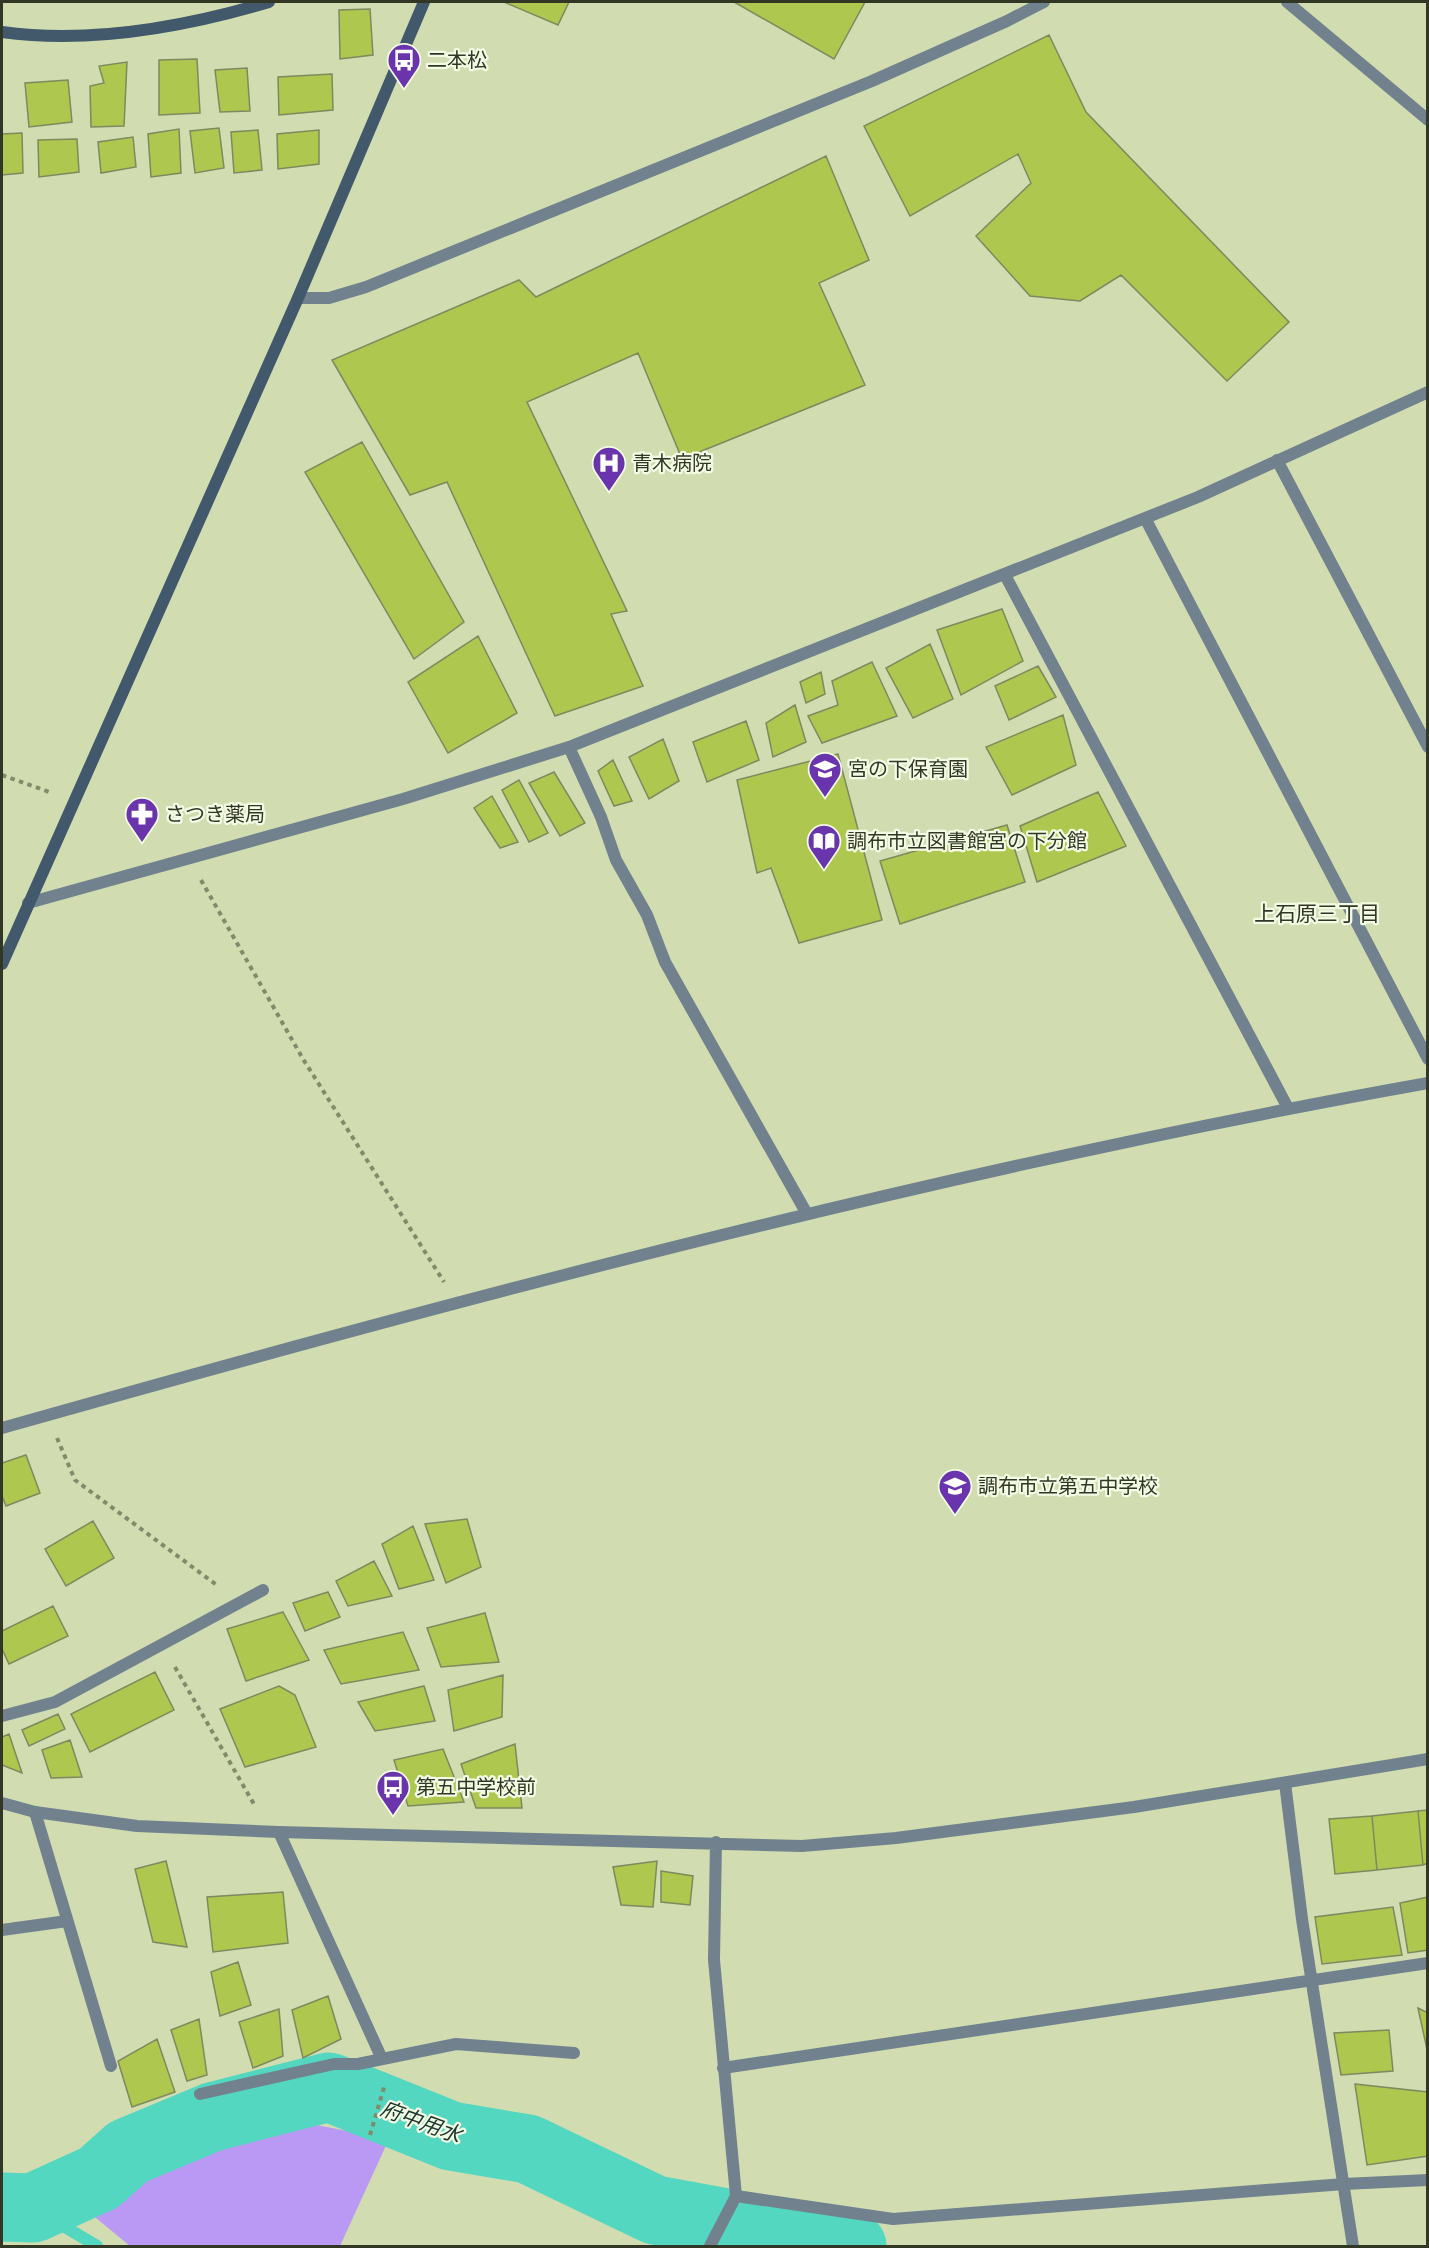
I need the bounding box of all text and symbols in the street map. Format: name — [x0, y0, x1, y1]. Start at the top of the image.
bus stop icon: 二本松 — [386, 42, 422, 89]
place label: 二本松 — [427, 49, 487, 75]
hospital icon: 青木病院 — [591, 445, 627, 492]
place label: 青木病院 — [632, 452, 712, 478]
school or university icon: 宮の下保育園 — [807, 751, 843, 798]
place label: 宮の下保育園 — [848, 758, 968, 784]
pharmacy icon: さつき薬局 — [124, 796, 160, 843]
place label: さつき薬局 — [165, 803, 265, 829]
library icon: 調布市立図書館宮の下分館 — [806, 823, 842, 870]
place label: 調布市立図書館宮の下分館 — [847, 830, 1087, 856]
district label: 上石原三丁目 — [1254, 902, 1380, 929]
school or university icon: 調布市立第五中学校 — [937, 1468, 973, 1515]
place label: 調布市立第五中学校 — [978, 1475, 1158, 1501]
bus stop icon: 第五中学校前 — [375, 1769, 411, 1816]
place label: 第五中学校前 — [416, 1776, 536, 1802]
water label: 府中用水 — [376, 2096, 466, 2151]

